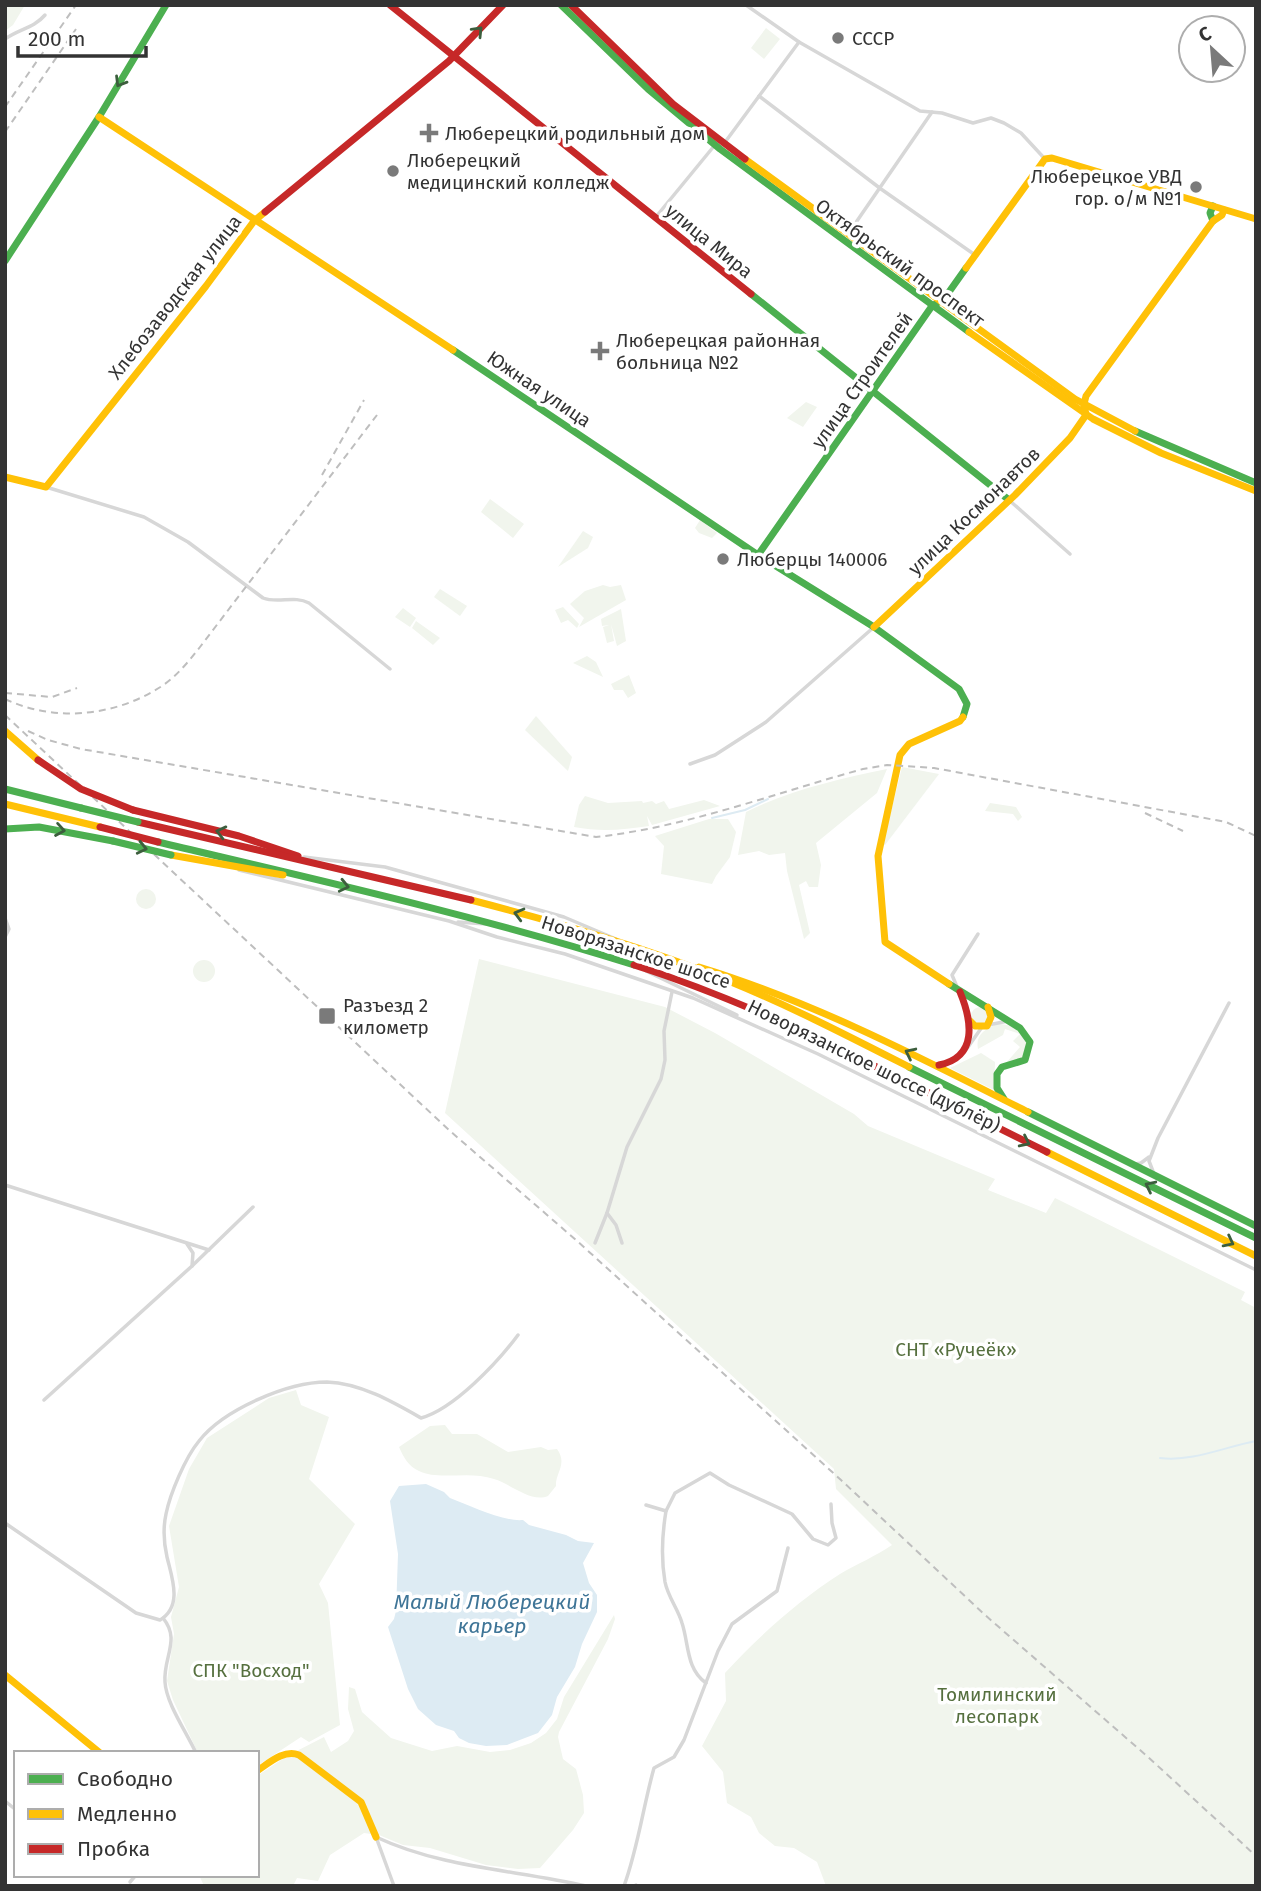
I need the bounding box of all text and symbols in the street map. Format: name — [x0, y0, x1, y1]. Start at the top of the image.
scale bar — [18, 14, 145, 58]
north arrow — [1177, 14, 1247, 84]
text: С — [1195, 21, 1215, 47]
text: 200 m — [28, 26, 85, 52]
one-way arrow — [470, 26, 483, 39]
place label: СССР — [852, 27, 894, 50]
marker: СССР — [830, 30, 846, 46]
one-way arrow — [115, 75, 128, 88]
place label: Люберецкий родильный дом — [445, 122, 705, 145]
marker: Люберецкий родильный дом — [419, 123, 439, 143]
place label: Люберецкий медицинский колледж — [407, 149, 610, 194]
marker: Люберецкий медицинский колледж — [385, 163, 401, 179]
place label: Люберецкое УВД гор. о/м №1 — [1031, 165, 1182, 210]
marker: Люберецкое УВД гор. о/м №1 — [1188, 179, 1204, 195]
street label: Октябрьский проспект — [811, 194, 989, 332]
street label: улица Мира — [661, 199, 757, 283]
street label: Хлебозаводская улица — [104, 210, 246, 384]
street label: улица Строителей — [806, 307, 918, 453]
place label: Люберецкая районная больница №2 — [616, 329, 820, 374]
marker: Люберецкая районная больница №2 — [590, 341, 610, 361]
street label: Южная улица — [483, 346, 595, 432]
street label: улица Космонавтов — [903, 442, 1045, 580]
place label: Люберцы 140006 — [737, 548, 887, 571]
marker: Люберцы 140006 — [715, 551, 731, 567]
one-way arrow — [54, 822, 66, 837]
one-way arrow — [215, 825, 227, 840]
one-way arrow — [136, 840, 148, 854]
one-way arrow — [337, 878, 349, 892]
one-way arrow — [513, 908, 525, 922]
street label: Новорязанское шоссе — [539, 911, 733, 993]
place label: Разъезд 2 километр — [343, 994, 429, 1039]
street label: Новорязанское шоссе (дублёр) — [744, 995, 1004, 1137]
marker: Разъезд 2 километр — [317, 1006, 337, 1026]
one-way arrow — [905, 1047, 917, 1061]
one-way arrow — [1018, 1133, 1030, 1147]
one-way arrow — [1145, 1180, 1158, 1194]
one-way arrow — [1222, 1234, 1234, 1248]
park label: СНТ «Ручеёк» — [895, 1338, 1017, 1361]
water label: Малый Люберецкий карьер — [394, 1589, 590, 1639]
park label: СПК "Восход" — [192, 1659, 310, 1682]
park label: Томилинский лесопарк — [937, 1683, 1057, 1728]
legend — [14, 1751, 259, 1877]
text: Свободно — [77, 1766, 173, 1792]
text: Медленно — [77, 1801, 177, 1827]
text: Пробка — [77, 1836, 150, 1862]

